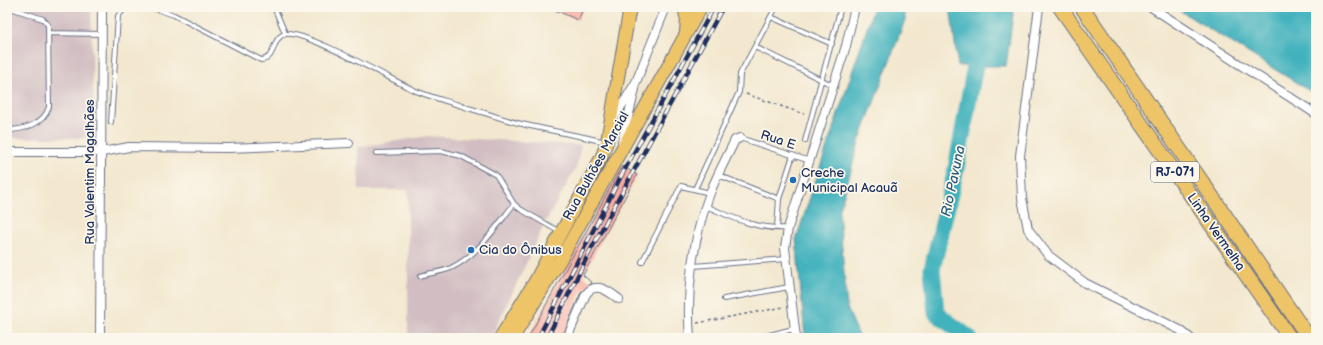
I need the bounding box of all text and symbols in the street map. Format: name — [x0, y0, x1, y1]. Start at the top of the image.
street label: Rua Valentim Magalhães — [82, 99, 98, 245]
street label: Rua Bulhões Marcial — [559, 109, 633, 223]
street label: Rua E — [758, 127, 798, 153]
water label: Rio Pavuna — [937, 144, 969, 218]
road number: RJ-071 — [1151, 162, 1199, 182]
place label: Creche Municipal Acauã — [801, 165, 898, 196]
marker: Creche Municipal Acauã — [788, 175, 798, 185]
street label: Linha Vermelha — [1183, 190, 1249, 274]
place label: Cia do Ônibus — [479, 242, 562, 258]
marker: Cia do Ônibus — [466, 245, 476, 255]

